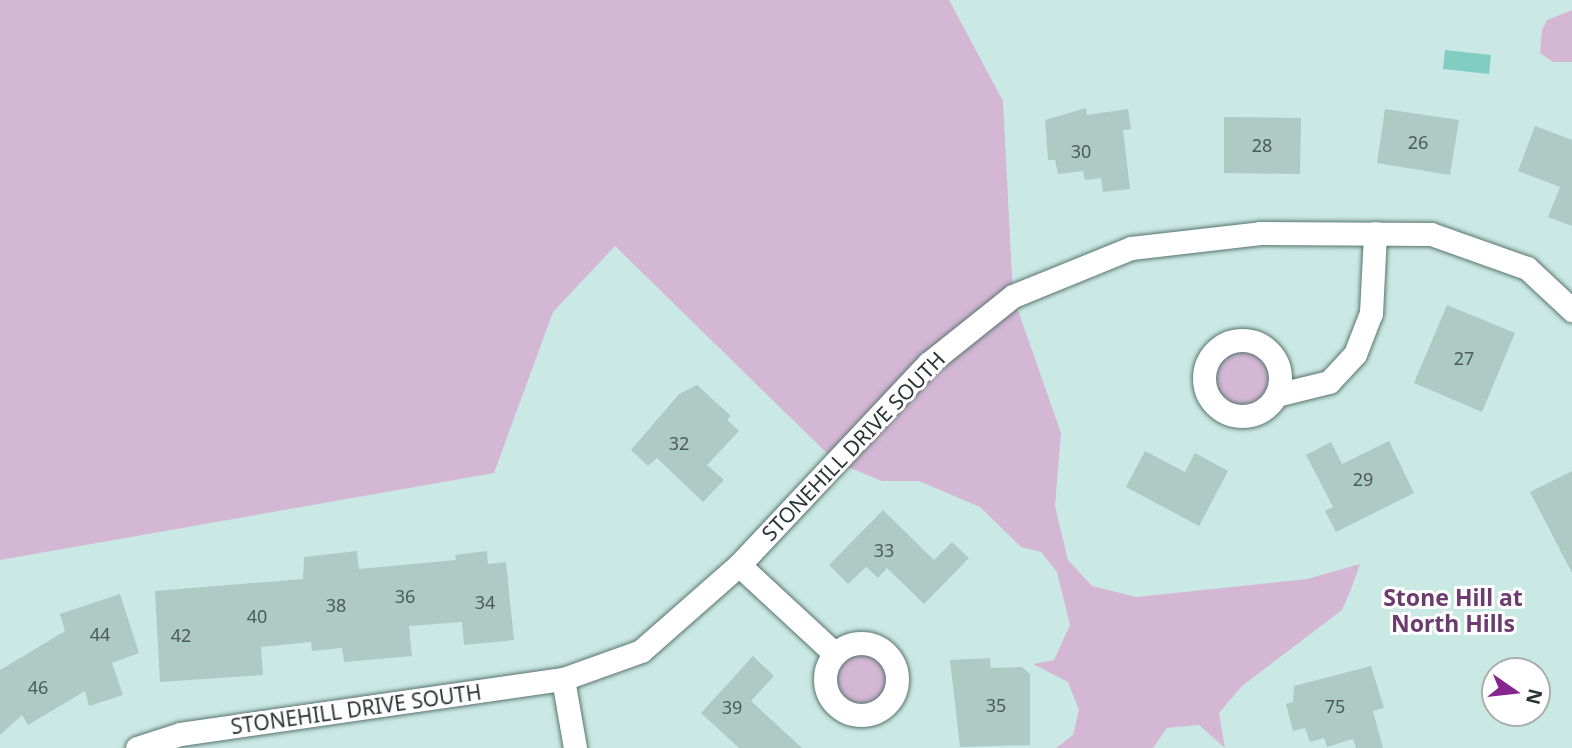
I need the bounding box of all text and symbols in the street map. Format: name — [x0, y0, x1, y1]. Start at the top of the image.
house number: 26 — [1408, 131, 1428, 153]
house number: 28 — [1252, 134, 1272, 156]
house number: 30 — [1071, 140, 1091, 162]
street label: STONEHILL DRIVE SOUTH — [756, 346, 950, 546]
house number: 27 — [1454, 347, 1474, 369]
house number: 32 — [669, 432, 689, 454]
house number: 29 — [1353, 468, 1373, 490]
house number: 33 — [874, 539, 894, 561]
district label: Stone Hill at North Hills — [1383, 583, 1523, 637]
house number: 36 — [395, 585, 415, 607]
house number: 34 — [475, 591, 495, 613]
house number: 38 — [326, 594, 346, 616]
house number: 40 — [247, 605, 267, 627]
house number: 44 — [90, 623, 110, 645]
house number: 42 — [171, 624, 191, 646]
north arrow — [1481, 657, 1551, 727]
house number: 46 — [28, 676, 48, 698]
street label: STONEHILL DRIVE SOUTH — [229, 679, 483, 739]
text: N — [1520, 686, 1549, 707]
house number: 35 — [986, 694, 1006, 716]
house number: 75 — [1325, 695, 1345, 717]
house number: 39 — [722, 696, 742, 718]

